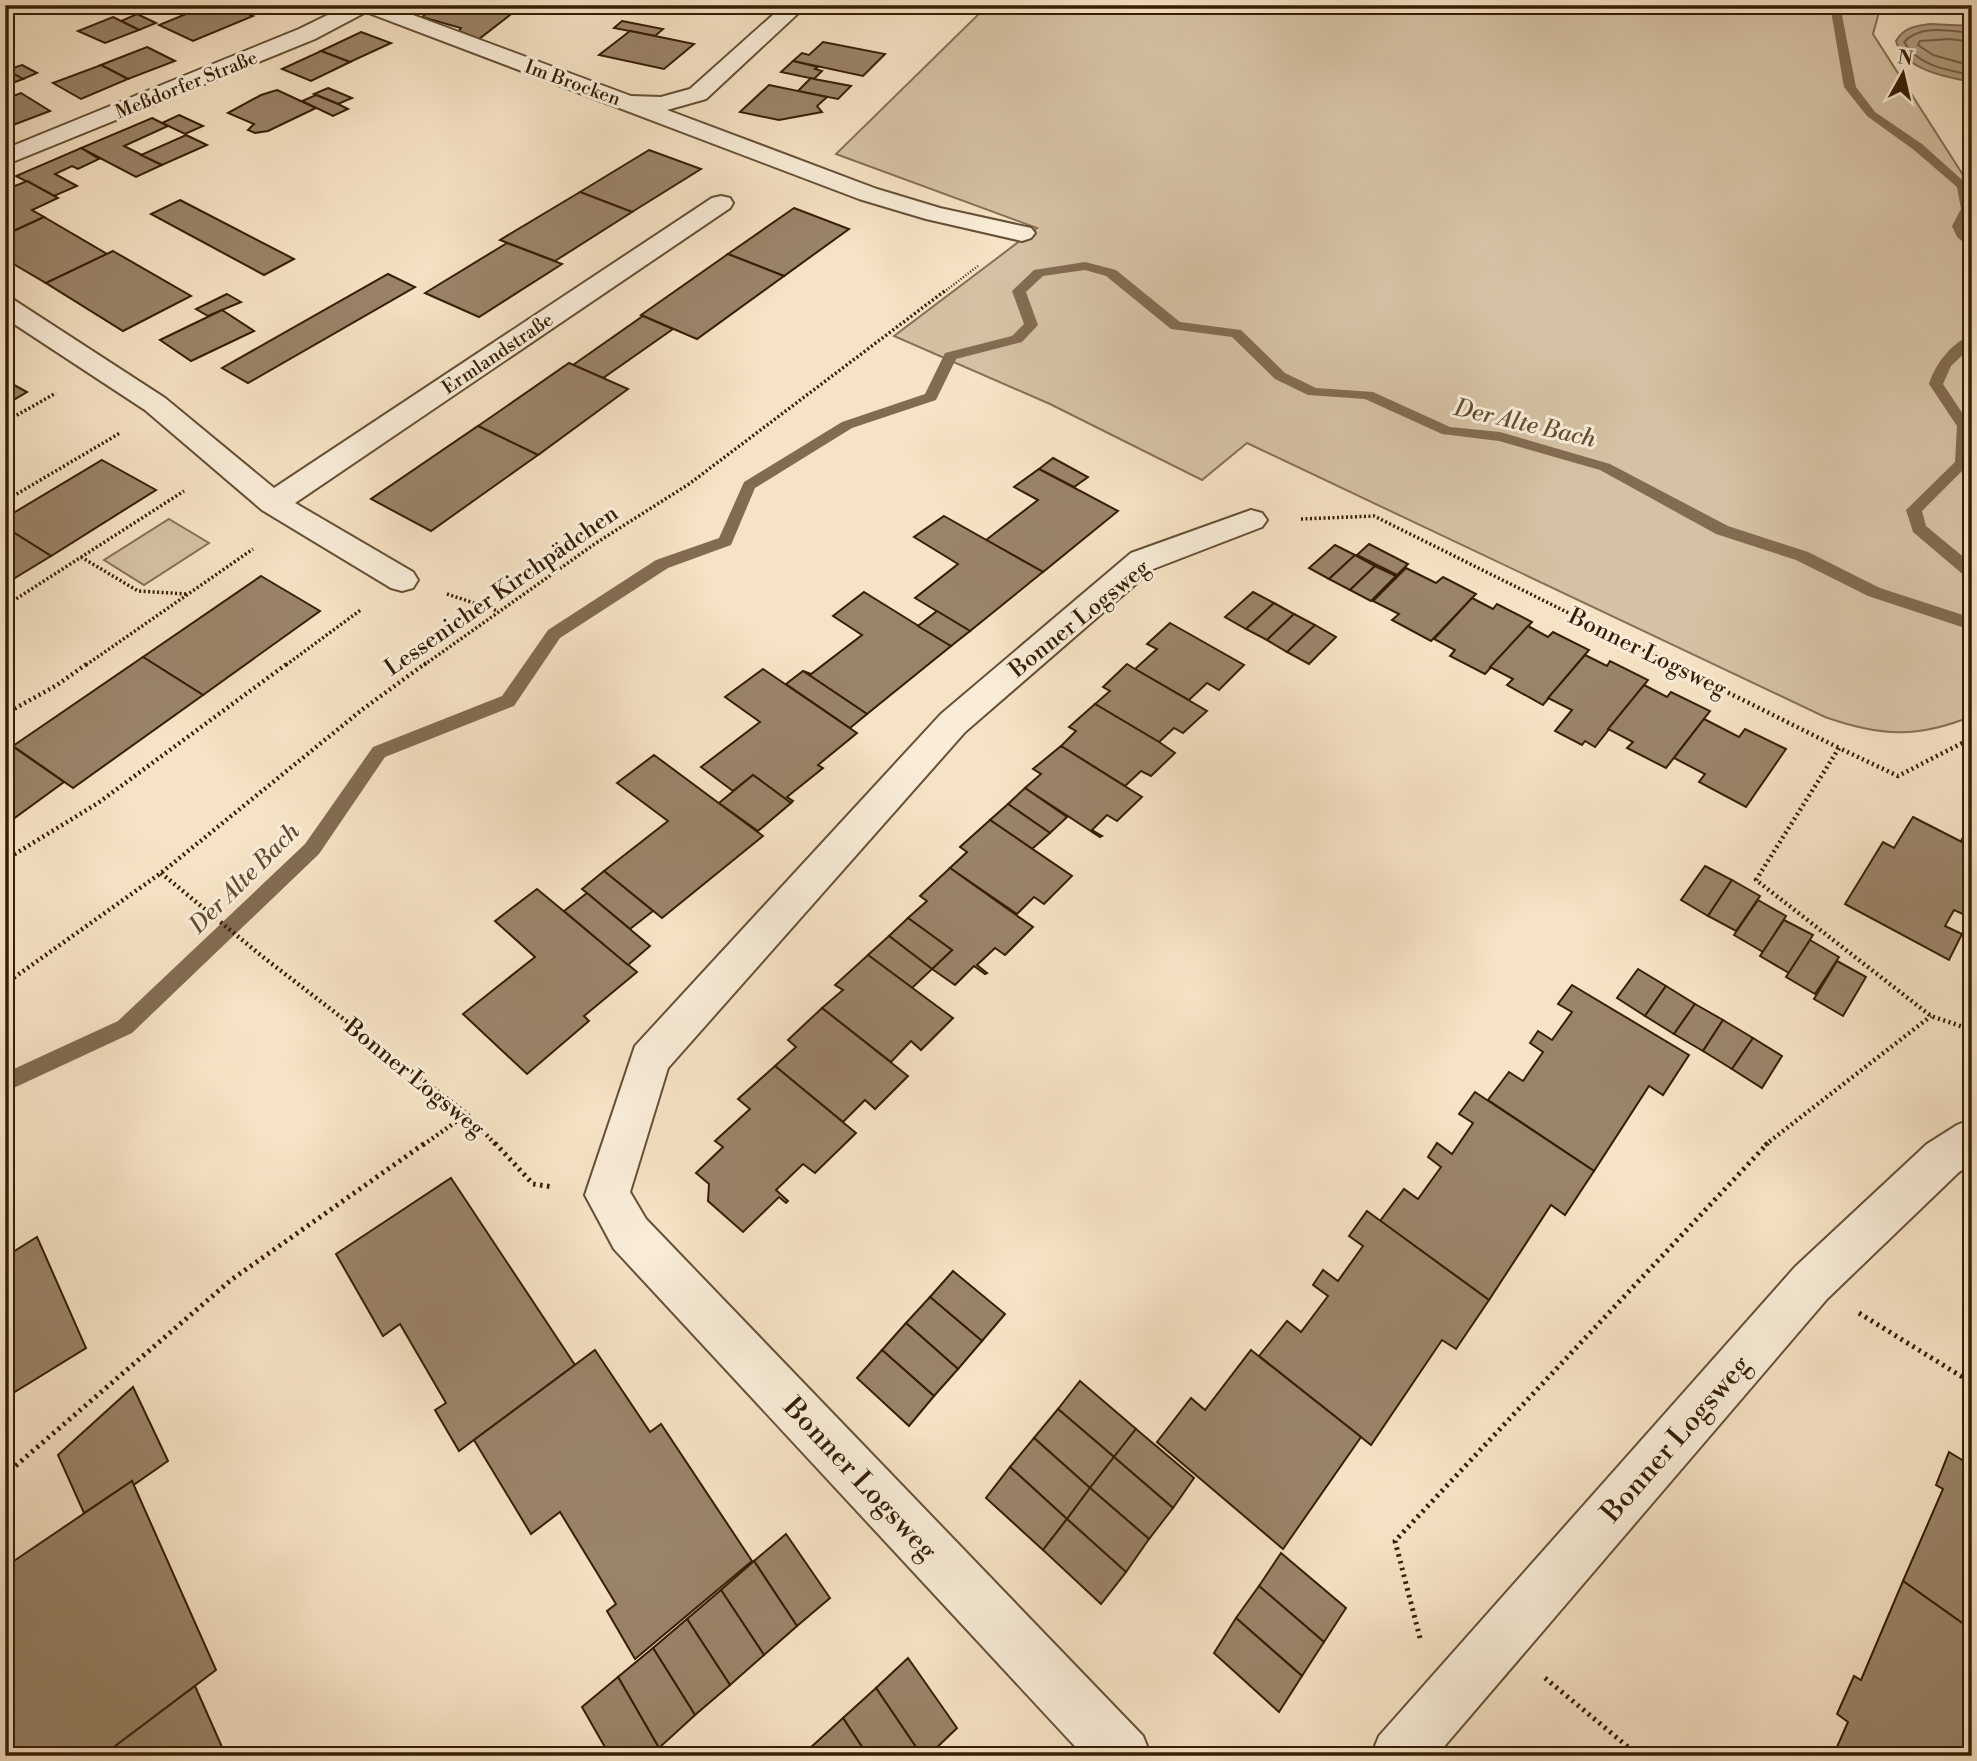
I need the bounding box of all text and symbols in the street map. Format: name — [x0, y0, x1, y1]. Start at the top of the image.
north arrow — [1868, 38, 1938, 108]
text: N — [1896, 45, 1914, 71]
street label: Meßdorfer Straße — [112, 46, 261, 124]
street label: Im Brocken — [522, 55, 624, 111]
street label: Ermlandstraße — [437, 308, 558, 400]
water label: Der Alte Bach — [1450, 393, 1599, 455]
street label: Lessenicher Kirchpädchen — [379, 499, 624, 682]
street label: Bonner Logsweg — [1003, 554, 1156, 685]
street label: Bonner Logsweg — [1563, 602, 1731, 703]
water label: Der Alte Bach — [182, 817, 307, 941]
street label: Bonner Logsweg — [338, 1012, 490, 1143]
street label: Bonner Logsweg — [1593, 1348, 1759, 1531]
street label: Bonner Logsweg — [775, 1390, 945, 1568]

